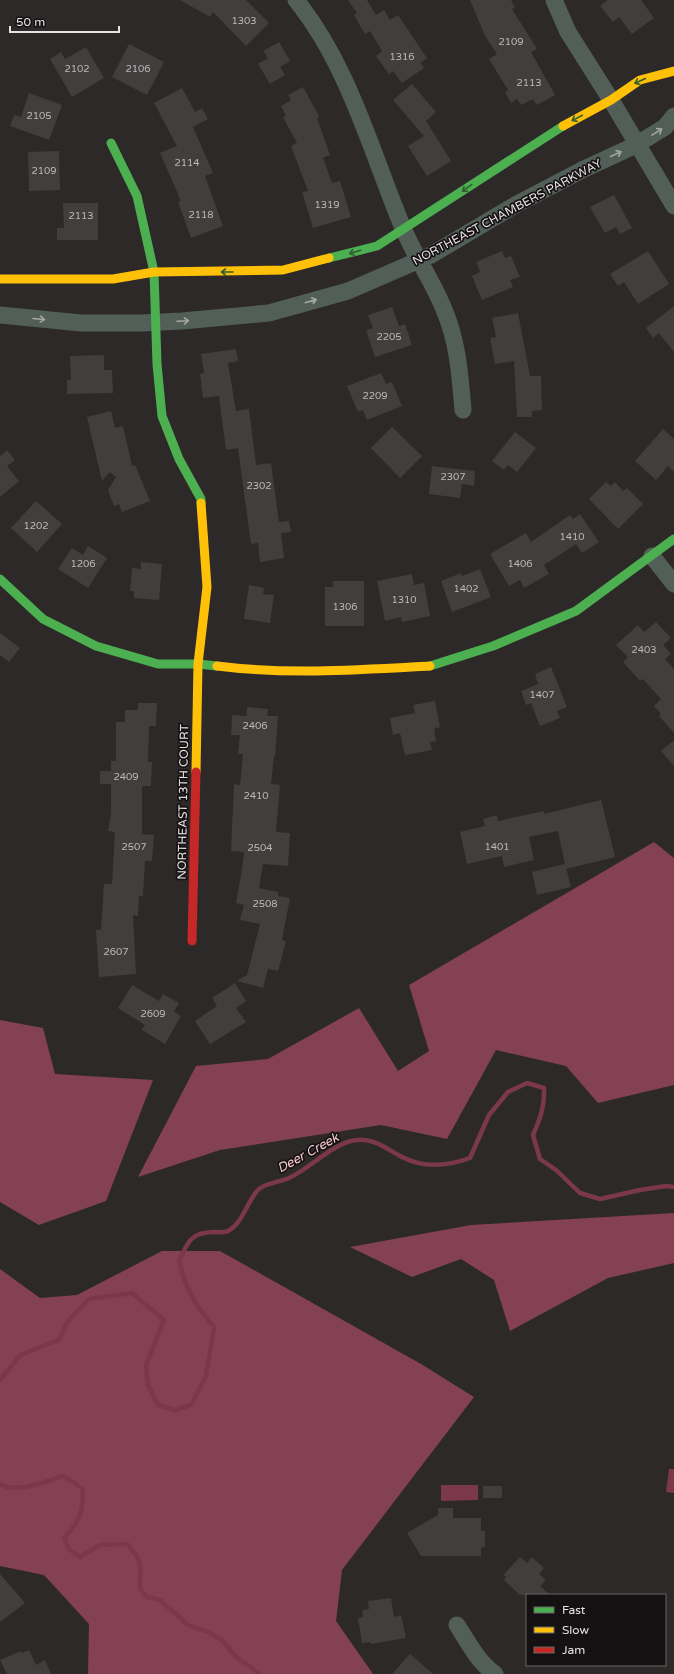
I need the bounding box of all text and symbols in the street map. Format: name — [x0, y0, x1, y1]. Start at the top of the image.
scale bar — [10, 8, 119, 34]
text: 50 m — [16, 15, 45, 29]
house number: 1303 — [231, 15, 257, 27]
house number: 2109 — [498, 36, 524, 48]
house number: 1316 — [389, 51, 415, 63]
house number: 2102 — [64, 63, 90, 75]
house number: 2106 — [125, 63, 151, 75]
house number: 2113 — [516, 77, 542, 89]
one-way arrow — [635, 78, 647, 85]
house number: 2105 — [26, 110, 52, 122]
one-way arrow — [571, 115, 583, 123]
one-way arrow — [651, 128, 662, 136]
one-way arrow — [609, 150, 621, 157]
street label: NORTHEAST CHAMBERS PARKWAY — [410, 156, 604, 268]
house number: 2114 — [174, 157, 200, 169]
house number: 2109 — [31, 165, 57, 177]
one-way arrow — [462, 184, 473, 192]
house number: 1319 — [314, 199, 340, 211]
house number: 2118 — [188, 209, 214, 221]
house number: 2113 — [68, 210, 94, 222]
one-way arrow — [349, 249, 362, 256]
one-way arrow — [221, 268, 234, 276]
one-way arrow — [304, 297, 317, 304]
one-way arrow — [32, 315, 45, 323]
one-way arrow — [176, 317, 189, 324]
house number: 2205 — [376, 331, 402, 343]
house number: 2209 — [362, 390, 388, 402]
house number: 2307 — [440, 471, 466, 483]
house number: 2302 — [246, 480, 272, 492]
house number: 1202 — [23, 520, 49, 532]
house number: 1410 — [559, 531, 585, 543]
house number: 1206 — [70, 558, 96, 570]
house number: 1406 — [507, 558, 533, 570]
house number: 1402 — [453, 583, 479, 595]
house number: 1310 — [391, 594, 417, 606]
house number: 1306 — [332, 601, 358, 613]
house number: 2403 — [631, 644, 657, 656]
house number: 1407 — [529, 689, 555, 701]
house number: 2406 — [242, 720, 268, 732]
street label: NORTHEAST 13TH COURT — [175, 723, 191, 880]
house number: 2409 — [113, 771, 139, 783]
house number: 2410 — [243, 790, 269, 802]
house number: 2507 — [121, 841, 147, 853]
house number: 1401 — [484, 841, 510, 853]
house number: 2504 — [247, 842, 273, 854]
house number: 2508 — [252, 898, 278, 910]
house number: 2607 — [103, 946, 129, 958]
house number: 2609 — [140, 1008, 166, 1020]
water label: Deer Creek — [274, 1129, 342, 1177]
legend — [526, 1594, 666, 1666]
text: Fast — [562, 1603, 586, 1617]
text: Slow — [562, 1623, 589, 1637]
text: Jam — [562, 1643, 585, 1657]

